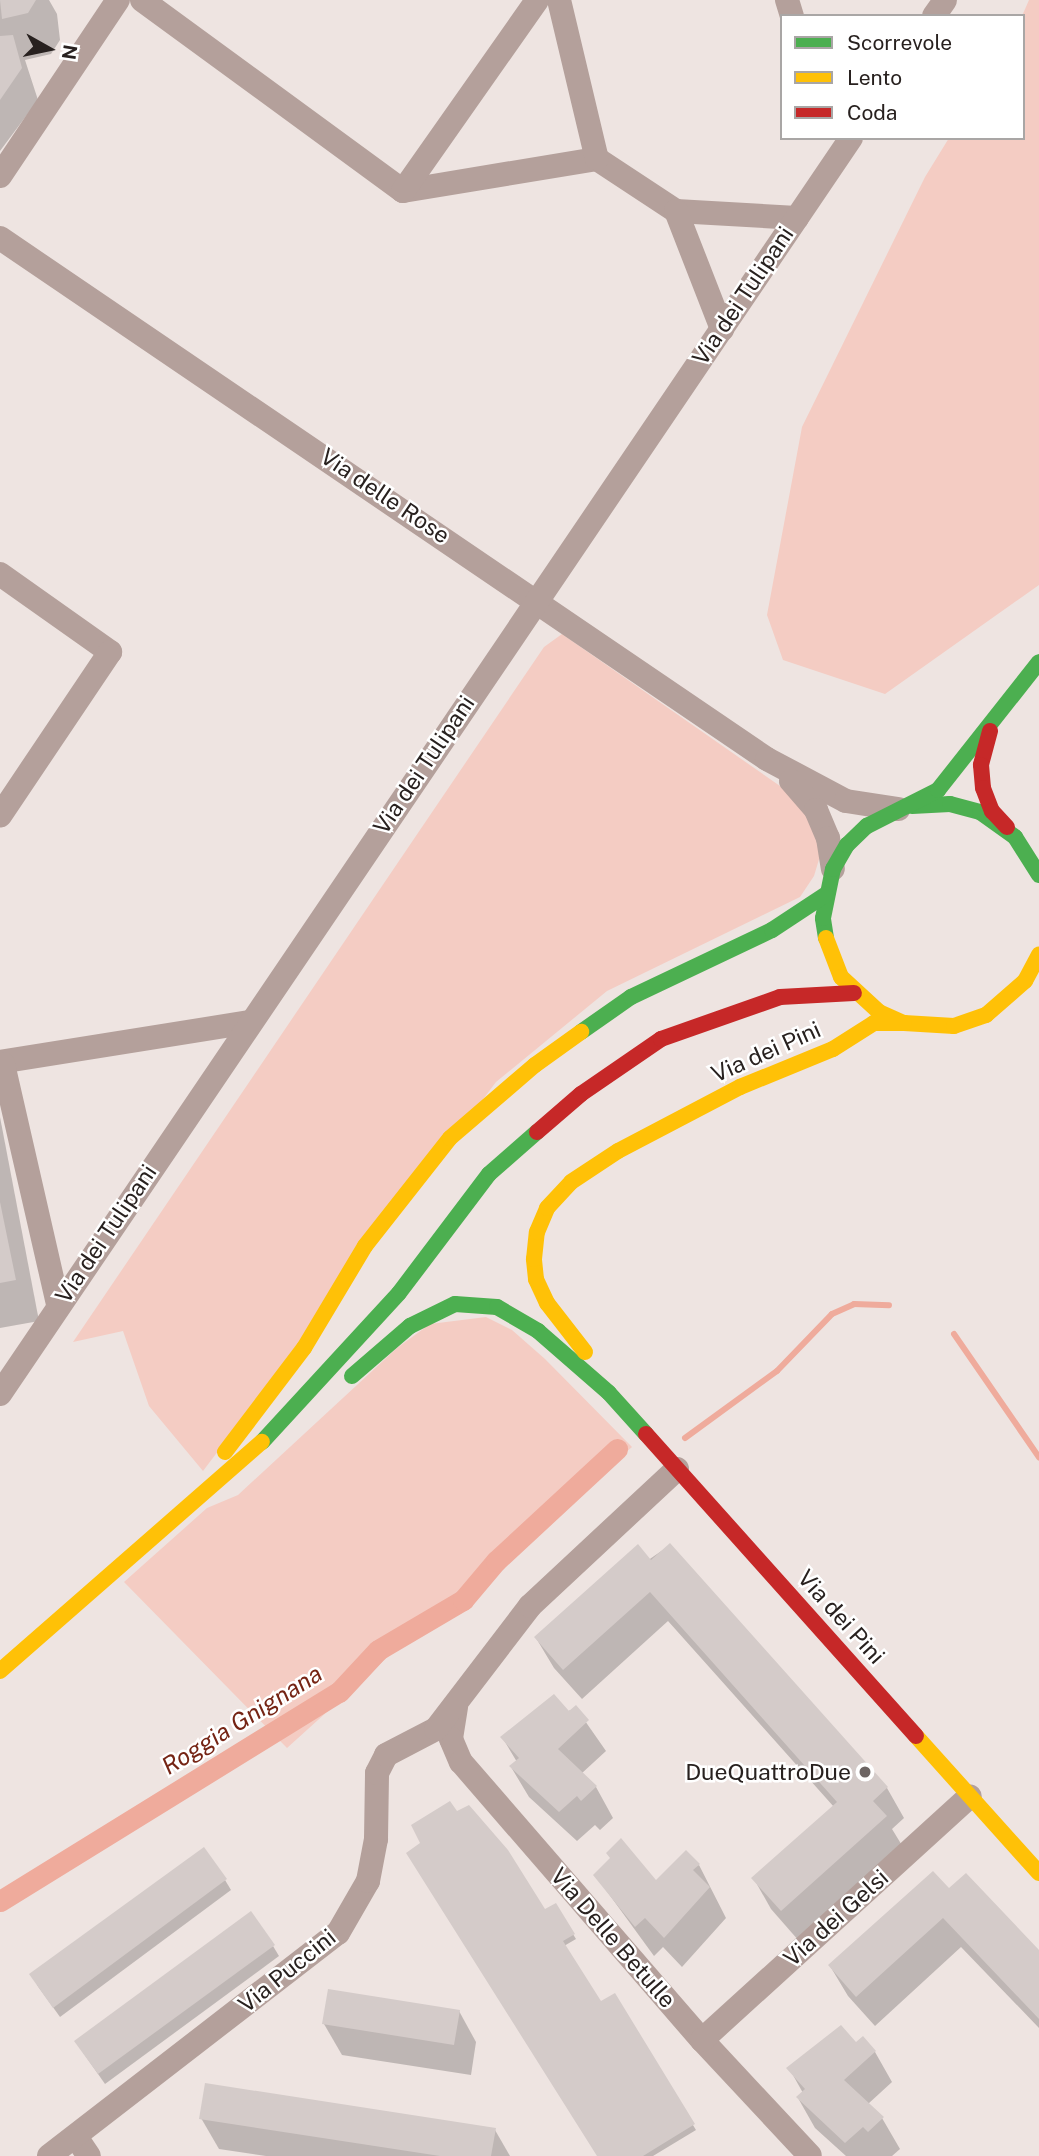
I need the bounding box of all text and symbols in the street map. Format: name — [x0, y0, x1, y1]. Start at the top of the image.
north arrow — [14, 14, 84, 84]
legend — [780, 14, 1025, 140]
text: Scorrevole — [847, 30, 952, 55]
text: N — [58, 43, 82, 61]
text: Lento — [847, 65, 902, 90]
text: Coda — [847, 100, 897, 125]
street label: Via dei Tulipani — [686, 221, 800, 371]
street label: Via delle Rose — [315, 442, 455, 550]
street label: Via dei Tulipani — [367, 690, 481, 840]
street label: Via dei Pini — [707, 1016, 825, 1088]
street label: Via dei Tulipani — [49, 1159, 163, 1309]
street label: Via dei Pini — [792, 1564, 890, 1670]
water label: Roggia Gnignana — [157, 1659, 327, 1781]
place label: DueQuattroDue — [685, 1758, 851, 1786]
marker: DueQuattroDue — [857, 1764, 873, 1780]
street label: Via Delle Betulle — [545, 1862, 681, 2014]
street label: Via dei Gelsi — [778, 1864, 894, 1972]
street label: Via Puccini — [233, 1923, 341, 2019]

